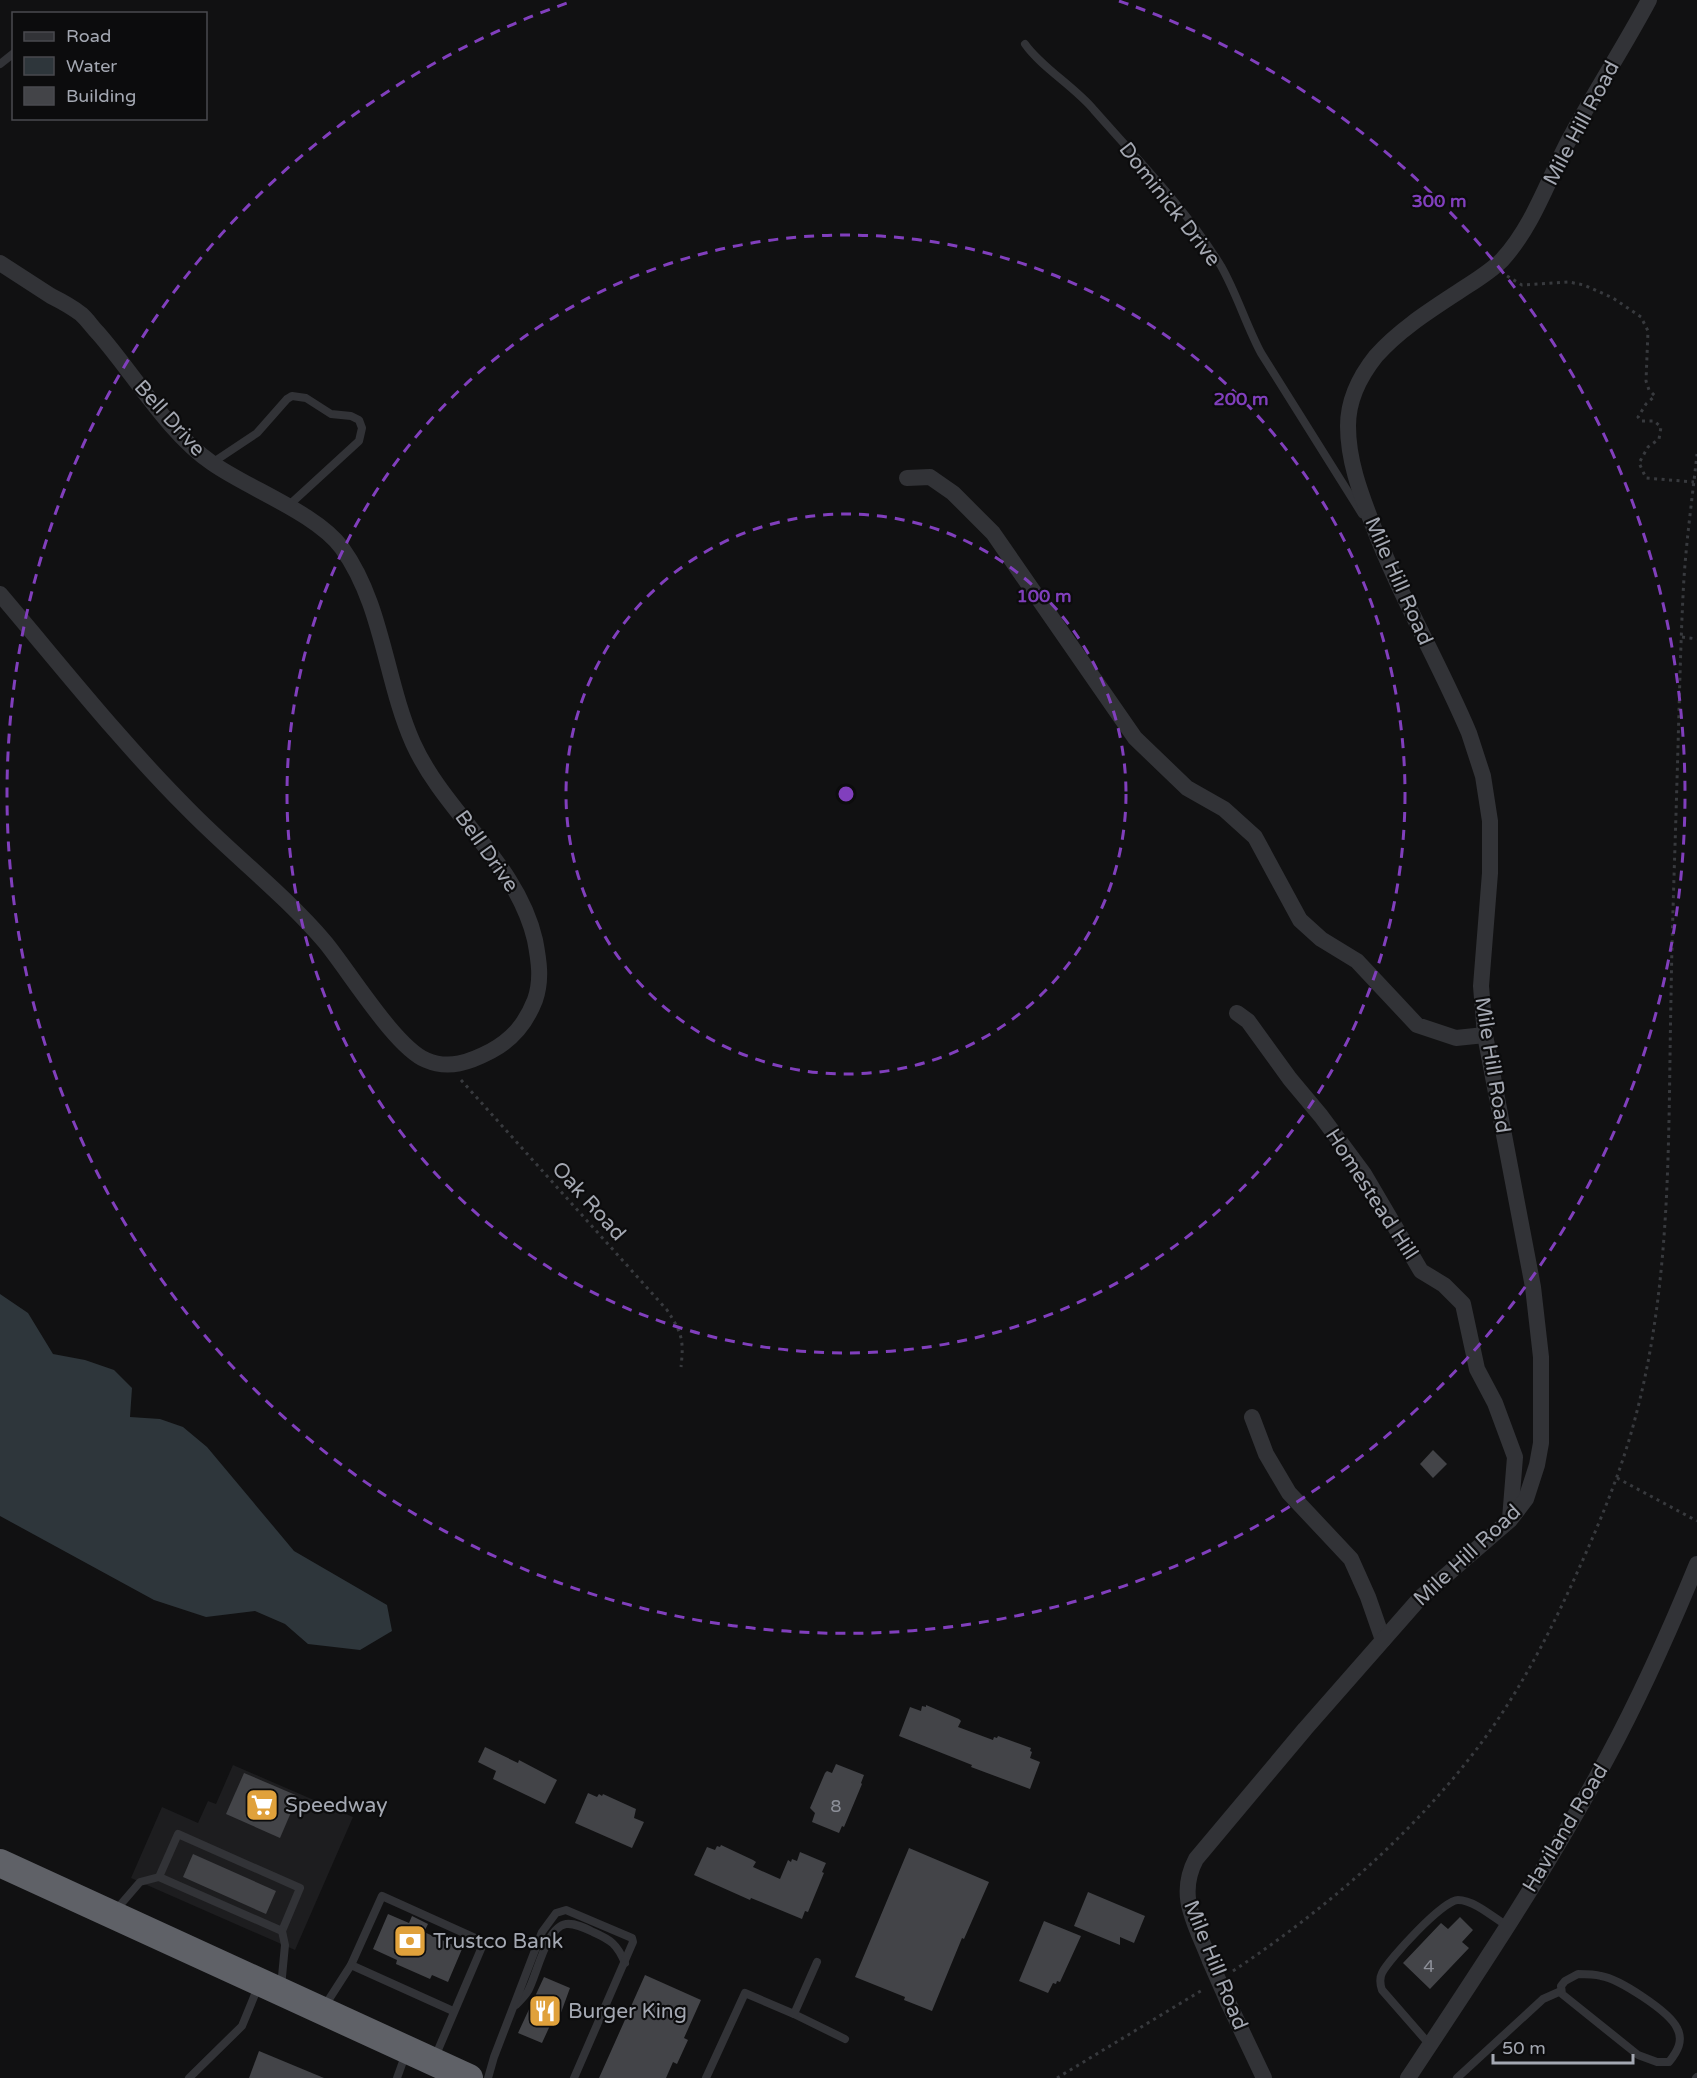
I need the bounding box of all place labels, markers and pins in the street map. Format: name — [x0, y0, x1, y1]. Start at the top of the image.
centre of rings — [836, 784, 856, 804]
supermarket icon: Speedway — [244, 1787, 280, 1823]
place label: Speedway — [285, 1793, 387, 1818]
bank icon: Trustco Bank — [392, 1923, 428, 1959]
place label: Trustco Bank — [433, 1929, 563, 1954]
restaurant icon: Burger King — [527, 1993, 563, 2029]
place label: Burger King — [568, 1999, 687, 2024]

